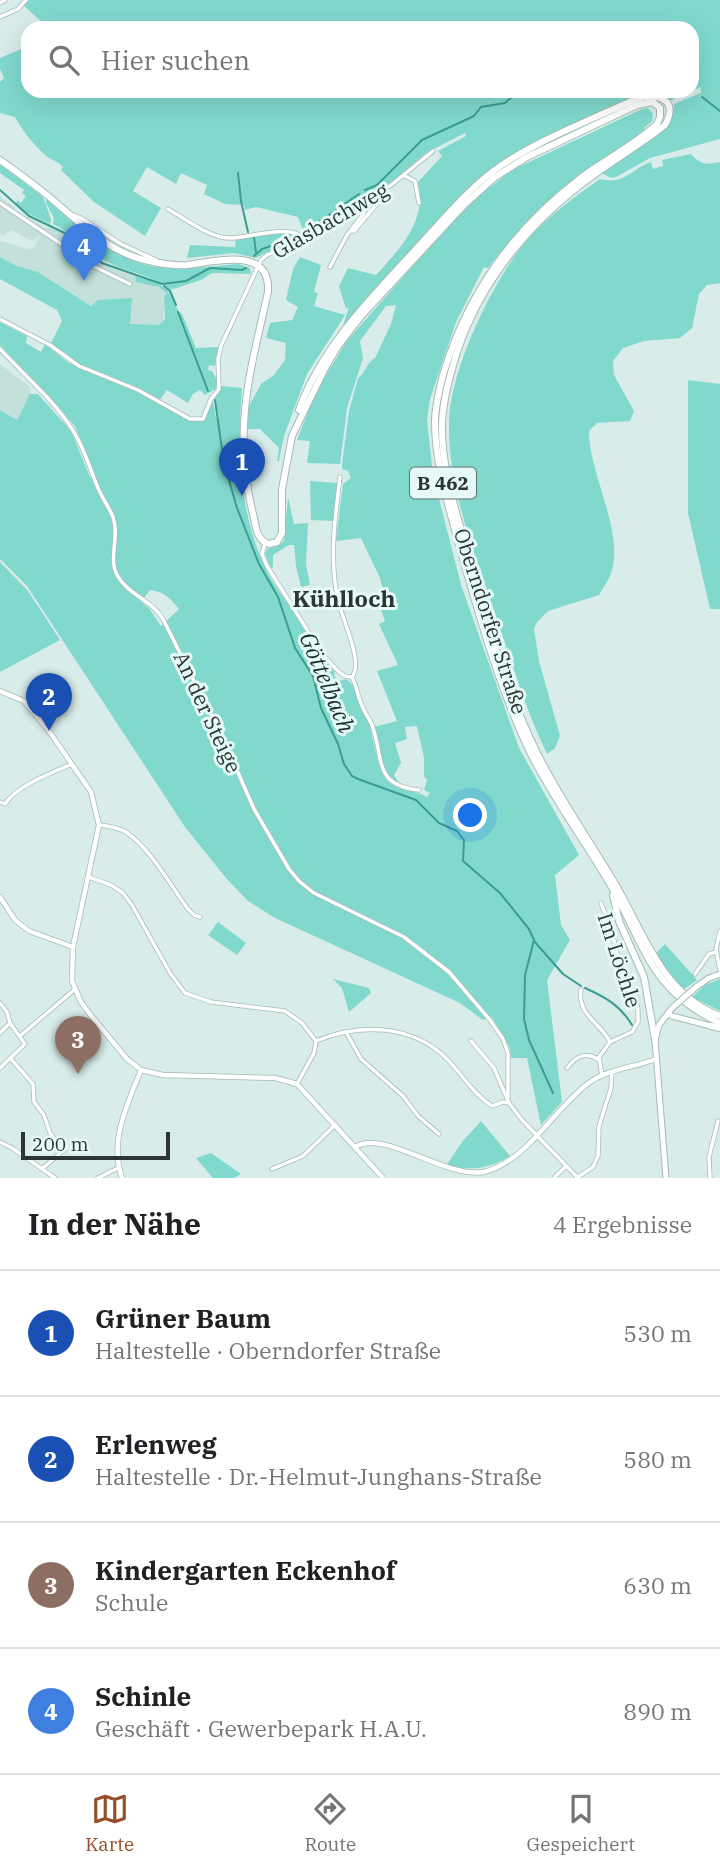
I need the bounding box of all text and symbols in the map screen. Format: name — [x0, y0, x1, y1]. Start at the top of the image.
search box — [21, 21, 699, 98]
icon: search — [45, 41, 83, 79]
text: Hier suchen — [101, 43, 250, 77]
street label: Glasbachweg — [267, 175, 394, 265]
pin: 4 — [61, 223, 107, 281]
pin: 1 — [219, 438, 265, 496]
road number: B 462 — [410, 468, 476, 498]
street label: Oberndorfer Straße — [448, 525, 534, 717]
district label: Kühlloch — [293, 583, 395, 613]
water label: Göttelbach — [293, 627, 363, 737]
street label: An der Steige — [168, 647, 248, 777]
pin: 2 — [26, 673, 72, 731]
your location — [453, 798, 487, 832]
street label: Im Löchle — [592, 909, 648, 1011]
pin: 3 — [55, 1016, 101, 1074]
scale bar — [21, 1129, 170, 1161]
text: 200 m — [32, 1132, 89, 1156]
text: In der Nähe — [28, 1204, 201, 1243]
text: 4 Ergebnisse — [553, 1209, 692, 1239]
text: Grüner Baum — [95, 1301, 271, 1335]
text: 1 — [44, 1318, 58, 1348]
text: 530 m — [623, 1318, 692, 1348]
text: Haltestelle · Oberndorfer Straße — [95, 1335, 441, 1365]
text: Erlenweg — [95, 1427, 217, 1461]
text: 2 — [44, 1444, 58, 1474]
text: 580 m — [623, 1444, 692, 1474]
text: Haltestelle · Dr.-Helmut-Junghans-Straße — [95, 1461, 542, 1491]
text: Kindergarten Eckenhof — [95, 1553, 396, 1587]
text: 3 — [44, 1570, 58, 1600]
text: 630 m — [623, 1570, 692, 1600]
text: Schule — [95, 1587, 168, 1617]
text: Schinle — [95, 1679, 191, 1713]
text: 4 — [44, 1696, 58, 1726]
text: 890 m — [623, 1696, 692, 1726]
text: Geschäft · Gewerbepark H.A.U. — [95, 1713, 427, 1743]
tab: Karte — [85, 1790, 134, 1856]
tab: Route — [304, 1790, 356, 1856]
tab: Gespeichert — [527, 1790, 635, 1856]

